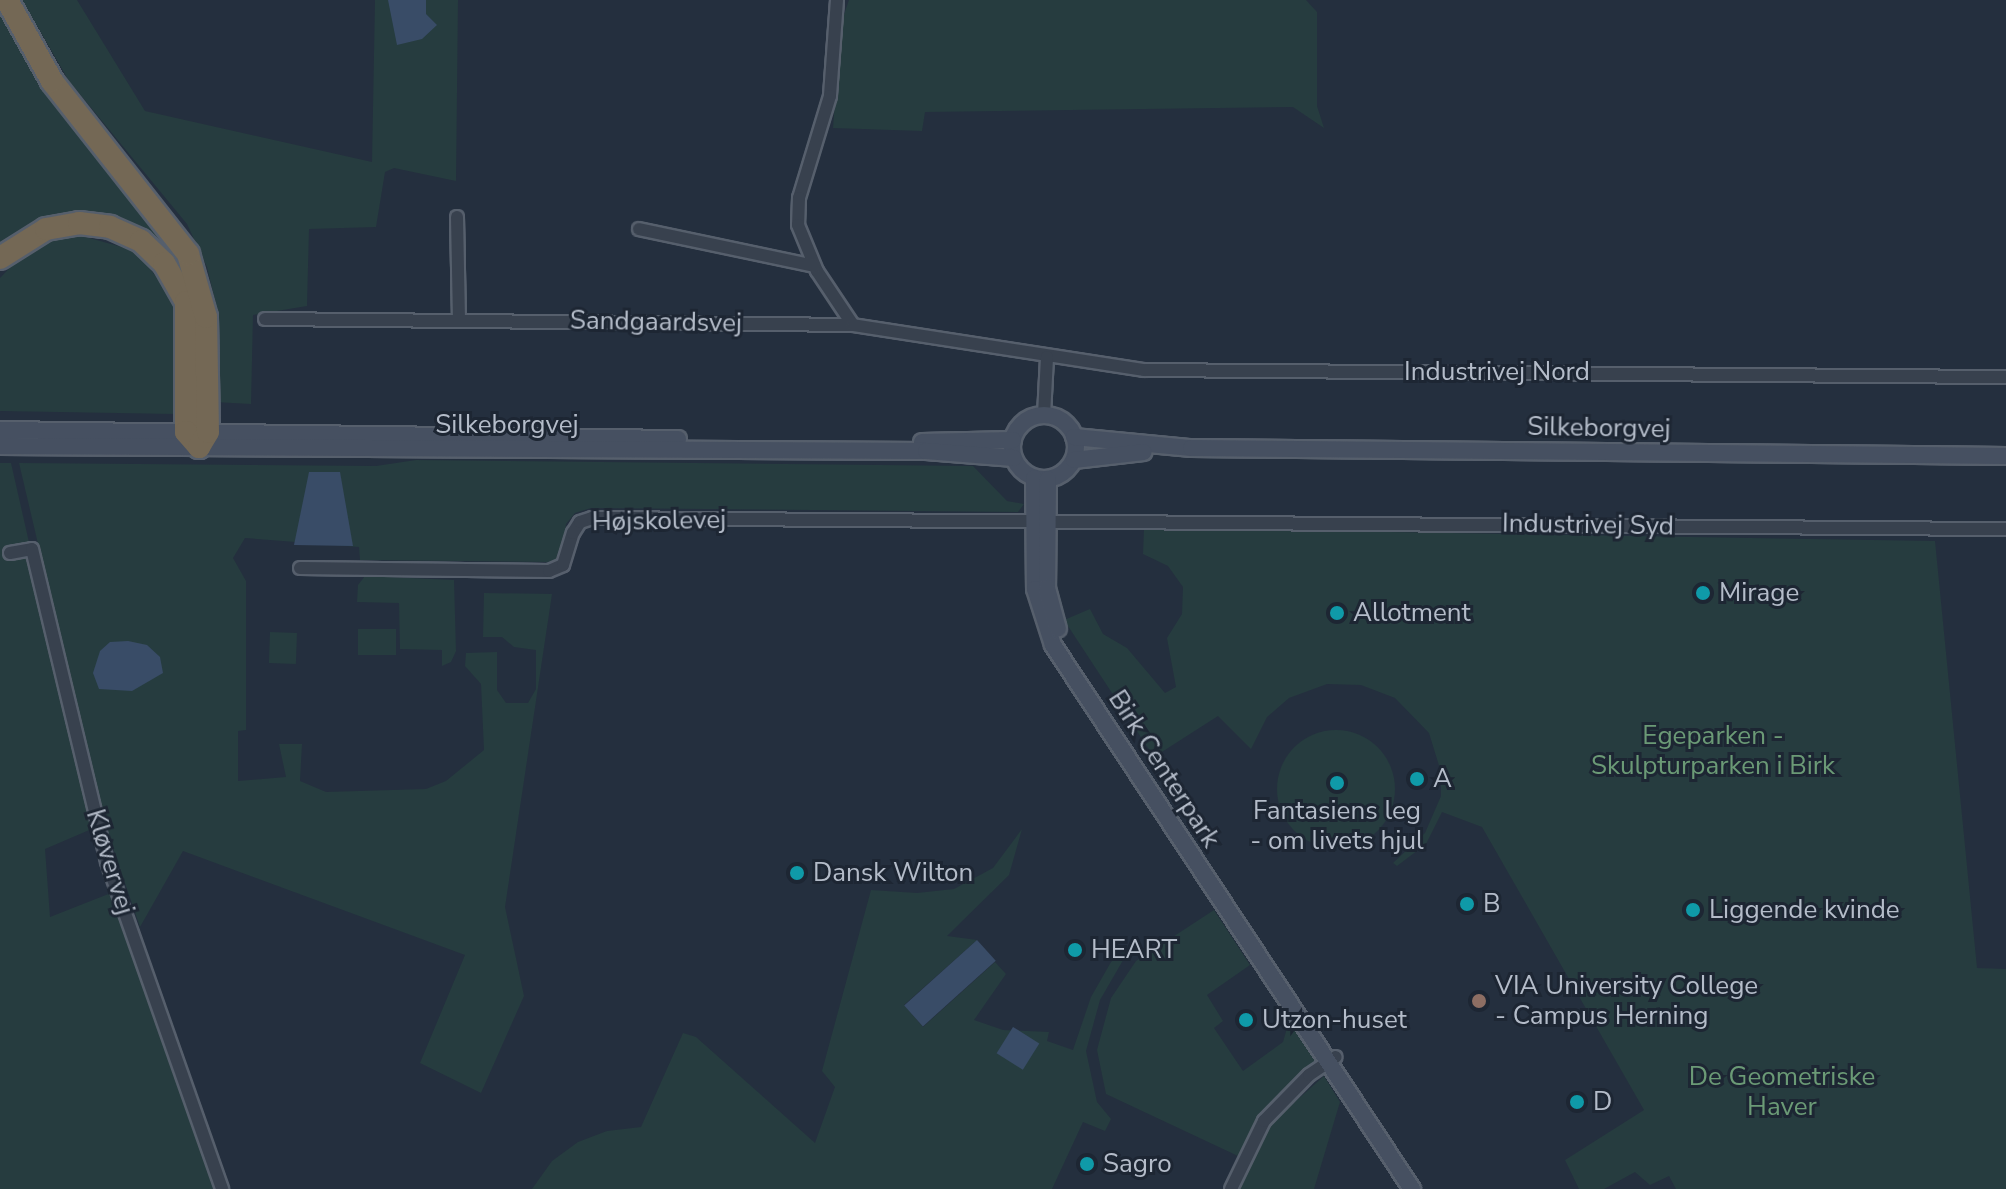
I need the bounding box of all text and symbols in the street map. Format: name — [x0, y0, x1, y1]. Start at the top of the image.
street label: Sandgaardsvej — [570, 305, 742, 339]
street label: Industrivej Nord — [1404, 356, 1590, 388]
street label: Silkeborgvej — [435, 409, 579, 441]
street label: Silkeborgvej — [1527, 411, 1671, 445]
street label: Højskolevej — [592, 504, 726, 538]
street label: Industrivej Syd — [1502, 508, 1674, 542]
place label: Mirage — [1719, 577, 1799, 609]
marker: Mirage — [1694, 584, 1712, 602]
place label: Allotment — [1353, 597, 1471, 629]
marker: Allotment — [1328, 604, 1346, 622]
street label: Birk Centerpark — [1102, 685, 1226, 853]
park label: Egeparken - Skulpturparken i Birk — [1591, 720, 1835, 782]
place label: A — [1433, 763, 1452, 795]
marker: A — [1408, 770, 1426, 788]
marker: Fantasiens leg - om livets hjul — [1328, 774, 1346, 792]
place label: Fantasiens leg - om livets hjul — [1250, 795, 1424, 856]
street label: Kløvervej — [79, 806, 141, 918]
place label: Dansk Wilton — [813, 857, 973, 889]
marker: Dansk Wilton — [788, 864, 806, 882]
place label: B — [1483, 888, 1501, 920]
place label: Liggende kvinde — [1709, 894, 1900, 926]
marker: B — [1458, 895, 1476, 913]
marker: Liggende kvinde — [1684, 901, 1702, 919]
place label: HEART — [1091, 934, 1177, 966]
marker: HEART — [1066, 941, 1084, 959]
place label: VIA University College - Campus Herning — [1495, 970, 1758, 1032]
marker: VIA University College - Campus Herning — [1470, 992, 1488, 1010]
place label: Utzon-huset — [1262, 1004, 1407, 1036]
marker: Utzon-huset — [1237, 1011, 1255, 1029]
park label: De Geometriske Haver — [1689, 1061, 1875, 1122]
place label: D — [1593, 1086, 1612, 1118]
marker: D — [1568, 1093, 1586, 1111]
place label: Sagro — [1103, 1148, 1172, 1180]
marker: Sagro — [1078, 1155, 1096, 1173]

